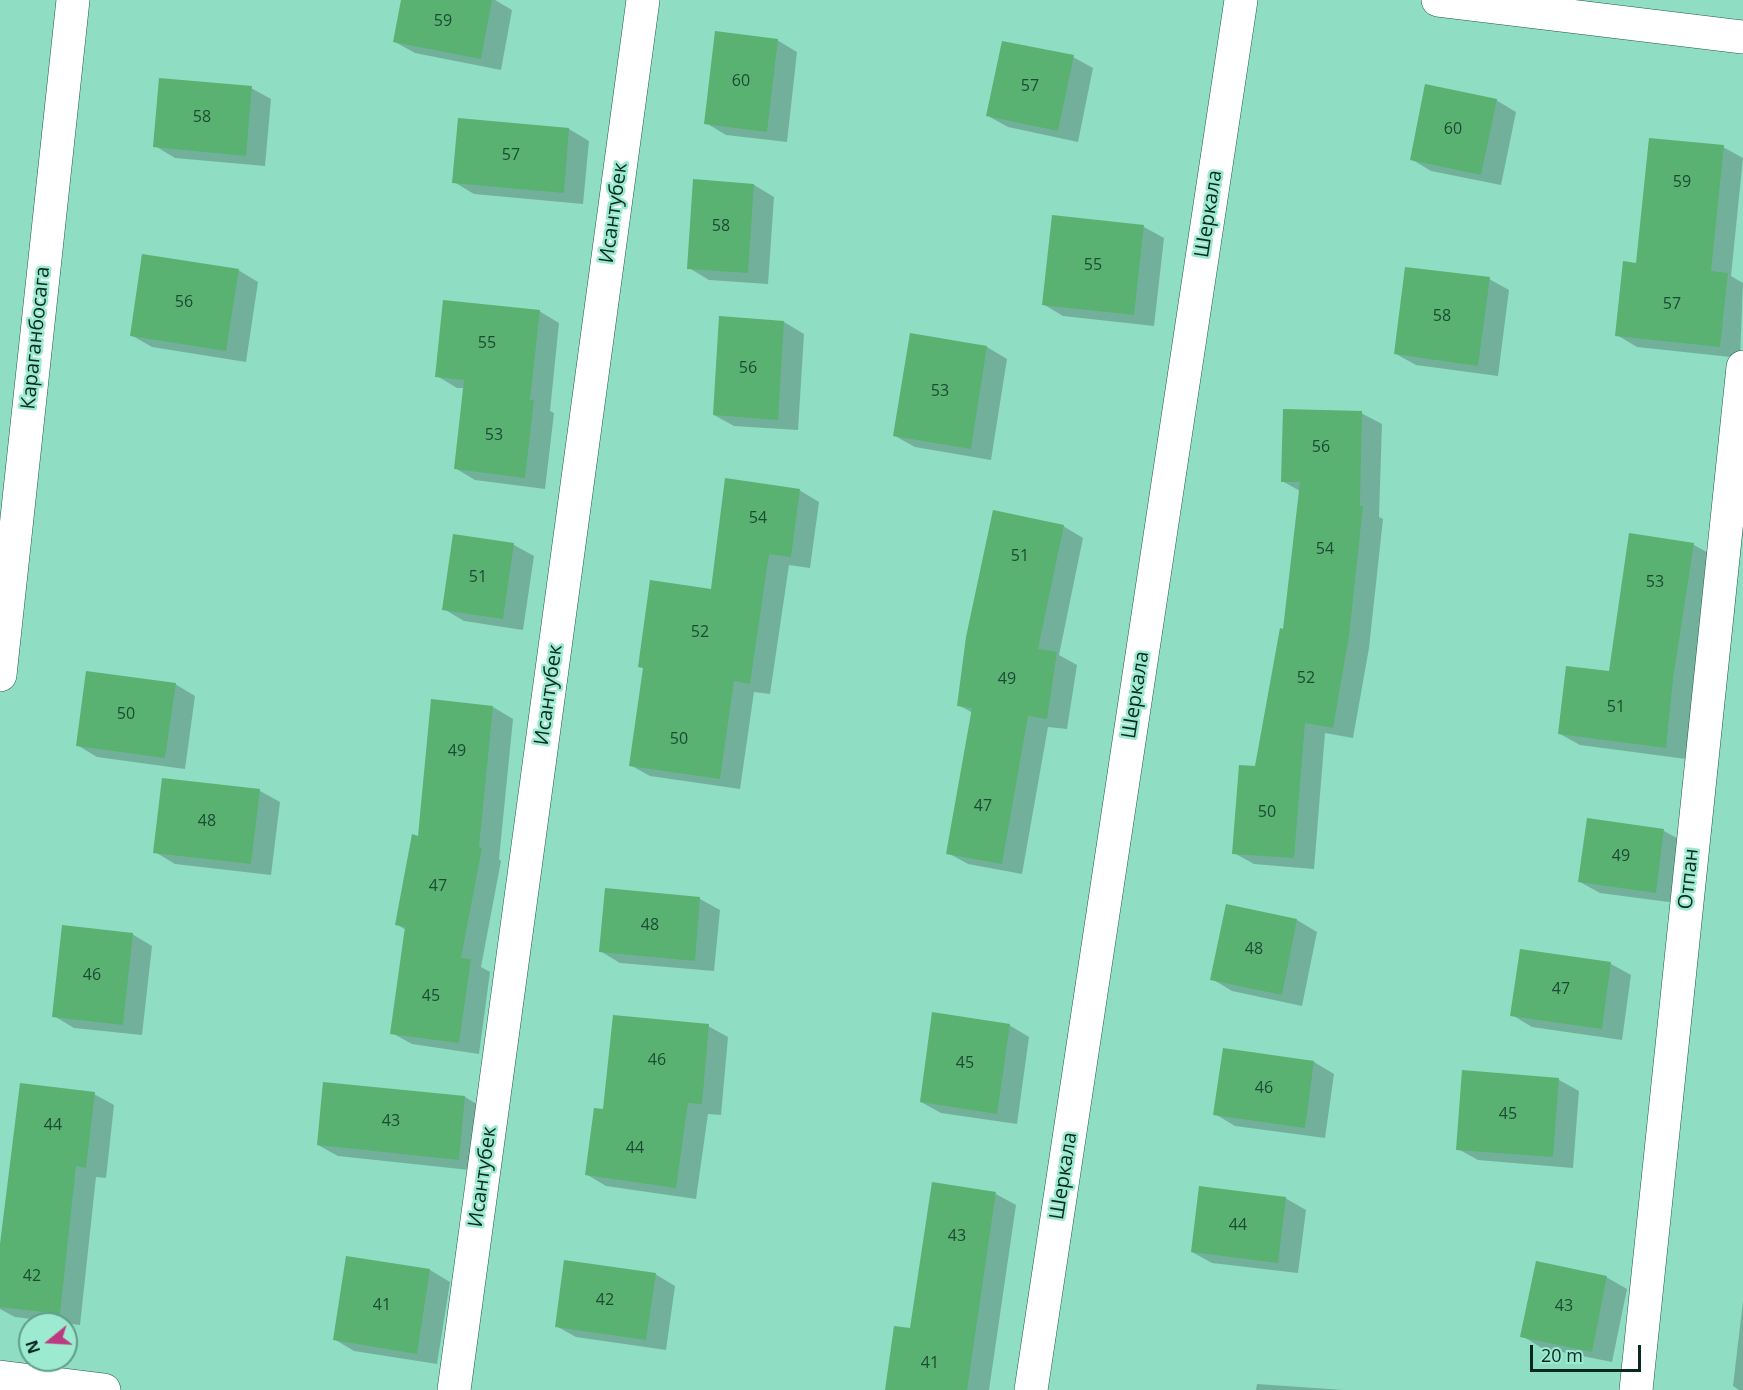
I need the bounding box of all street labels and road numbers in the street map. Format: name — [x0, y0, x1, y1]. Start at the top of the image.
street label: Исантубек — [595, 161, 633, 265]
street label: Шеркала — [1190, 169, 1228, 259]
street label: Караганбосага — [17, 265, 55, 411]
street label: Исантубек — [530, 643, 568, 747]
street label: Шеркала — [1117, 650, 1155, 740]
street label: Отпан — [1674, 847, 1704, 911]
street label: Исантубек — [464, 1125, 502, 1229]
street label: Шеркала — [1045, 1131, 1083, 1221]

